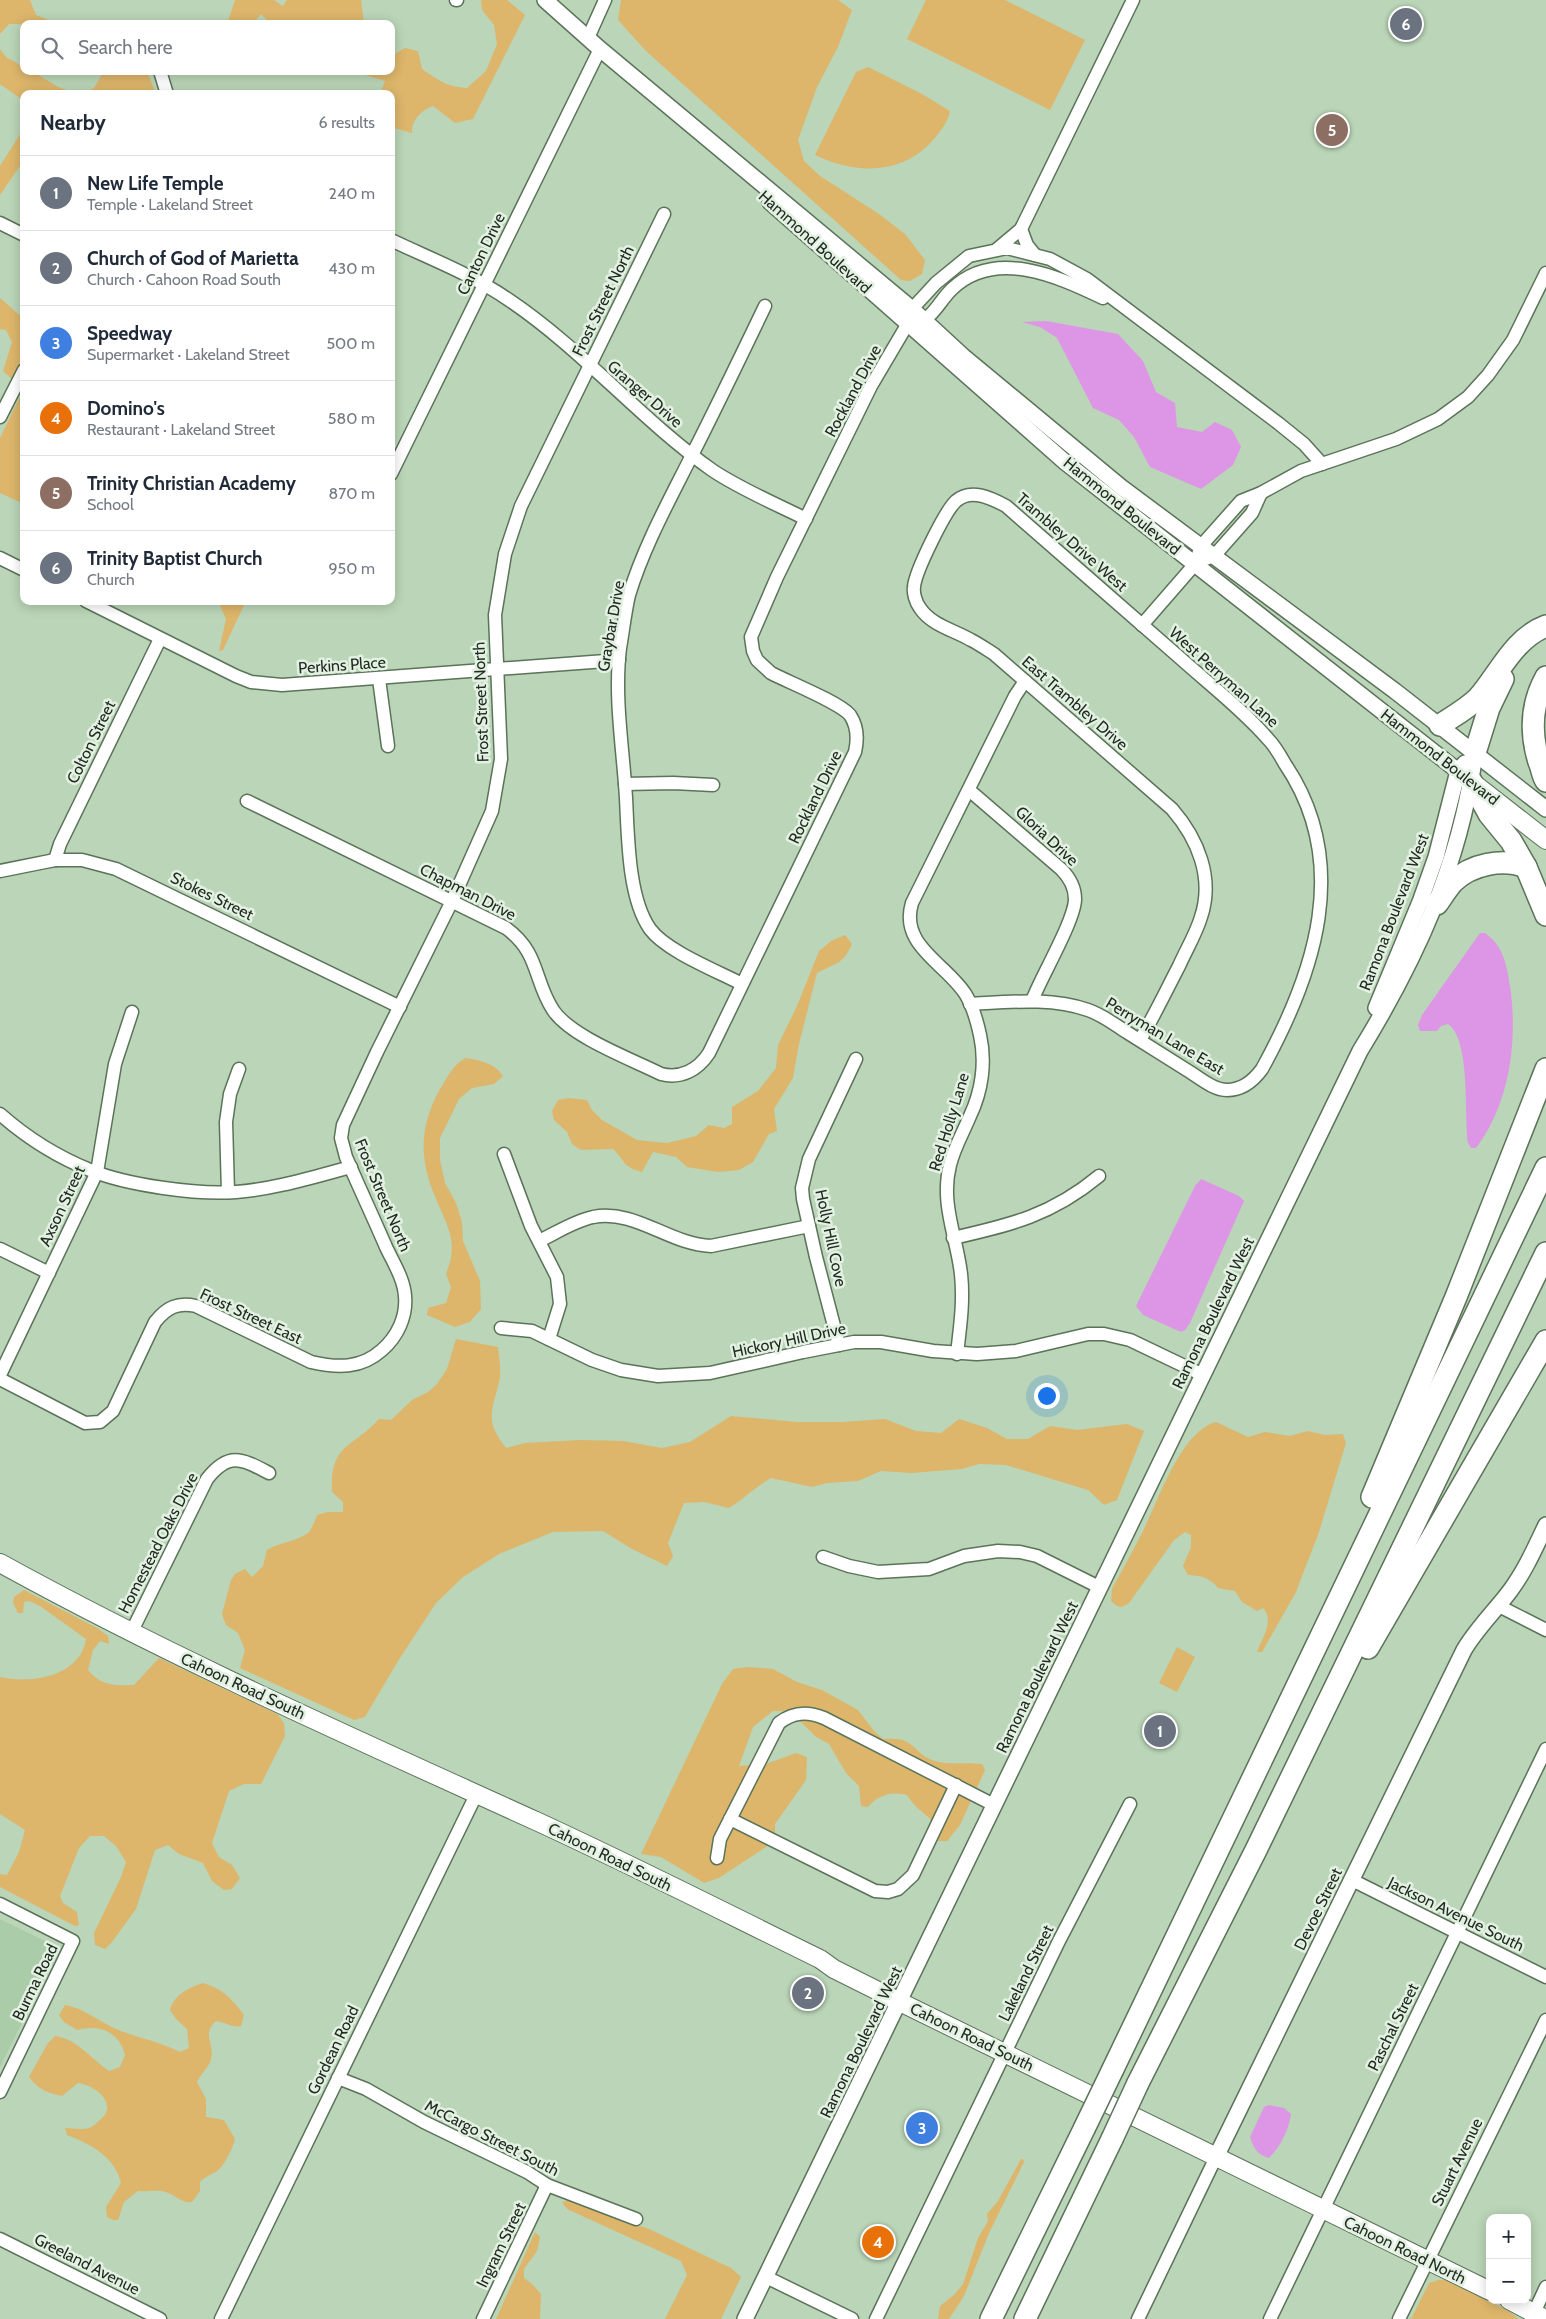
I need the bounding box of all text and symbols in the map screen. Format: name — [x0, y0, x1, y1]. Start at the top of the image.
pin: 6 — [1390, 5, 1422, 43]
search box — [20, 20, 395, 75]
icon: search — [38, 34, 66, 62]
text: Search here — [78, 36, 172, 59]
text: Nearby — [40, 110, 106, 135]
pin: 5 — [1316, 111, 1348, 149]
text: 6 results — [319, 113, 375, 132]
text: New Life Temple — [87, 172, 224, 195]
text: 1 — [53, 184, 59, 203]
text: 240 m — [329, 184, 375, 203]
street label: Hammond Boulevard — [755, 186, 875, 298]
text: Temple · Lakeland Street — [87, 195, 253, 214]
street label: Canton Drive — [453, 210, 509, 298]
street label: Frost Street North — [568, 243, 638, 359]
text: Church of God of Marietta — [87, 247, 299, 270]
text: 2 — [52, 259, 60, 278]
text: 430 m — [328, 259, 375, 278]
text: Church · Cahoon Road South — [87, 270, 281, 289]
text: Speedway — [87, 322, 172, 345]
text: 3 — [52, 334, 60, 353]
text: 500 m — [326, 334, 375, 353]
street label: Rockland Drive — [821, 342, 885, 440]
text: Supermarket · Lakeland Street — [87, 345, 290, 364]
street label: Granger Drive — [604, 356, 686, 432]
text: Domino's — [87, 397, 165, 420]
text: 4 — [51, 409, 61, 428]
text: 580 m — [328, 409, 375, 428]
text: Restaurant · Lakeland Street — [87, 420, 275, 439]
street label: Hammond Boulevard — [1060, 453, 1184, 559]
text: Trinity Christian Academy — [87, 472, 296, 495]
text: 5 — [52, 484, 60, 503]
text: 870 m — [329, 484, 375, 503]
street label: Trambley Drive West — [1013, 489, 1132, 596]
text: School — [87, 495, 134, 514]
text: Trinity Baptist Church — [87, 547, 263, 570]
text: 6 — [52, 559, 61, 578]
text: 950 m — [328, 559, 375, 578]
text: Church — [87, 570, 135, 589]
street label: Graybar Drive — [594, 579, 628, 673]
street label: West Perryman Lane — [1165, 623, 1283, 731]
street label: Frost Street North — [469, 641, 493, 763]
street label: Perkins Place — [298, 652, 386, 678]
street label: East Trambley Drive — [1018, 652, 1132, 754]
street label: Colton Street — [63, 697, 120, 787]
street label: Hammond Boulevard — [1377, 705, 1503, 809]
street label: Rockland Drive — [784, 747, 846, 847]
street label: Gloria Drive — [1012, 802, 1082, 870]
street label: Ramona Boulevard West — [1355, 830, 1433, 993]
street label: Chapman Drive — [417, 860, 519, 924]
street label: Stokes Street — [168, 868, 257, 924]
street label: Perryman Lane East — [1102, 993, 1228, 1079]
street label: Red Holly Lane — [925, 1071, 973, 1173]
street label: Frost Street North — [351, 1136, 415, 1254]
street label: Axson Street — [35, 1162, 89, 1249]
street label: Holly Hill Cove — [811, 1188, 851, 1288]
street label: Ramona Boulevard West — [1168, 1234, 1258, 1392]
street label: Frost Street East — [197, 1284, 305, 1348]
street label: Hickory Hill Drive — [730, 1319, 848, 1361]
your location — [1034, 1383, 1060, 1409]
street label: Homestead Oaks Drive — [114, 1469, 202, 1617]
street label: Ramona Boulevard West — [992, 1598, 1082, 1756]
street label: Cahoon Road South — [178, 1649, 308, 1723]
pin: 1 — [1144, 1712, 1176, 1750]
street label: Cahoon Road South — [545, 1819, 675, 1895]
street label: Devoe Street — [1290, 1864, 1346, 1953]
street label: Jackson Avenue South — [1384, 1872, 1527, 1955]
street label: Lakeland Street — [995, 1921, 1058, 2024]
street label: Burma Road — [8, 1941, 62, 2023]
street label: Ramona Boulevard West — [816, 1963, 906, 2121]
pin: 2 — [792, 1974, 824, 2012]
street label: Paschal Street — [1364, 1979, 1423, 2074]
street label: Cahoon Road South — [907, 1999, 1037, 2075]
street label: Gordean Road — [303, 2003, 363, 2097]
street label: McCargo Street South — [422, 2096, 562, 2180]
pin: 3 — [906, 2109, 938, 2147]
street label: Stuart Avenue — [1428, 2115, 1486, 2209]
street label: Ingram Street — [472, 2199, 530, 2291]
street label: Cahoon Road North — [1341, 2212, 1469, 2288]
map controls — [1486, 2214, 1531, 2304]
button: + — [1486, 2214, 1531, 2259]
pin: 4 — [862, 2223, 894, 2261]
street label: Greeland Avenue — [31, 2229, 143, 2299]
button: − — [1486, 2259, 1531, 2304]

